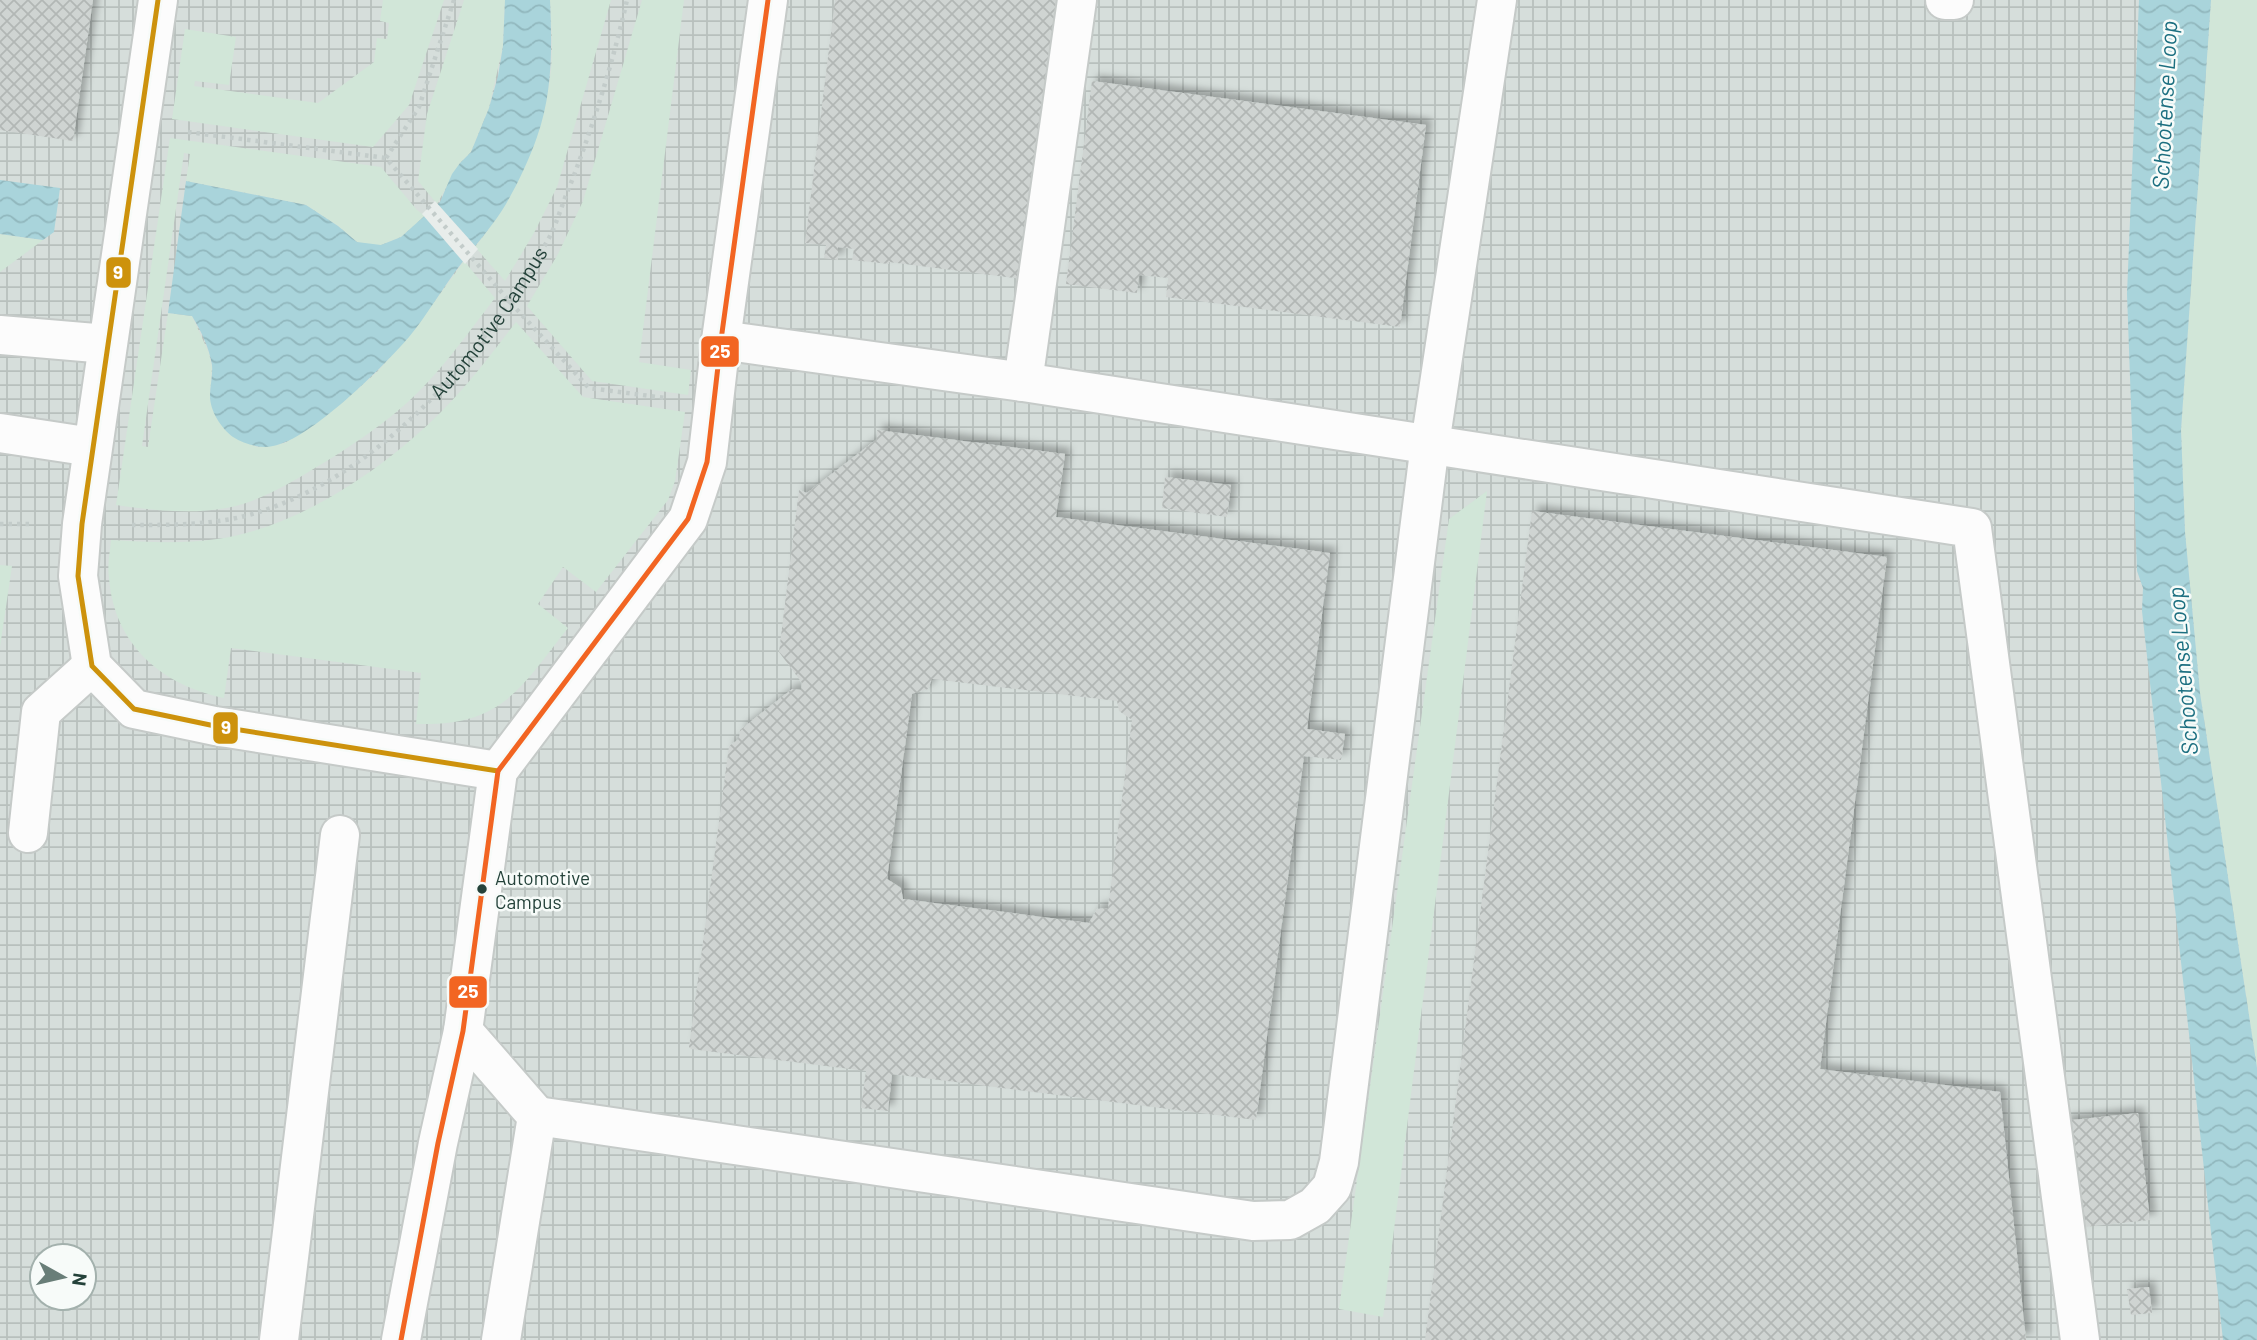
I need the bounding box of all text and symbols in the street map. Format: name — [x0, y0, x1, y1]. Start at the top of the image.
water label: Schootense Loop — [2146, 20, 2182, 190]
street label: Automotive Campus — [424, 241, 552, 403]
line badge: 9 — [105, 256, 132, 289]
text: 9 — [113, 260, 123, 283]
line badge: 25 — [700, 335, 740, 368]
text: 25 — [710, 339, 730, 362]
water label: Schootense Loop — [2161, 586, 2203, 756]
line badge: 9 — [212, 711, 239, 745]
text: 9 — [221, 715, 231, 738]
place label: Automotive Campus — [495, 866, 590, 913]
marker: Automotive Campus — [475, 882, 489, 896]
line badge: 25 — [448, 975, 488, 1009]
text: 25 — [458, 979, 478, 1002]
north arrow — [28, 1242, 98, 1312]
text: N — [68, 1272, 93, 1287]

